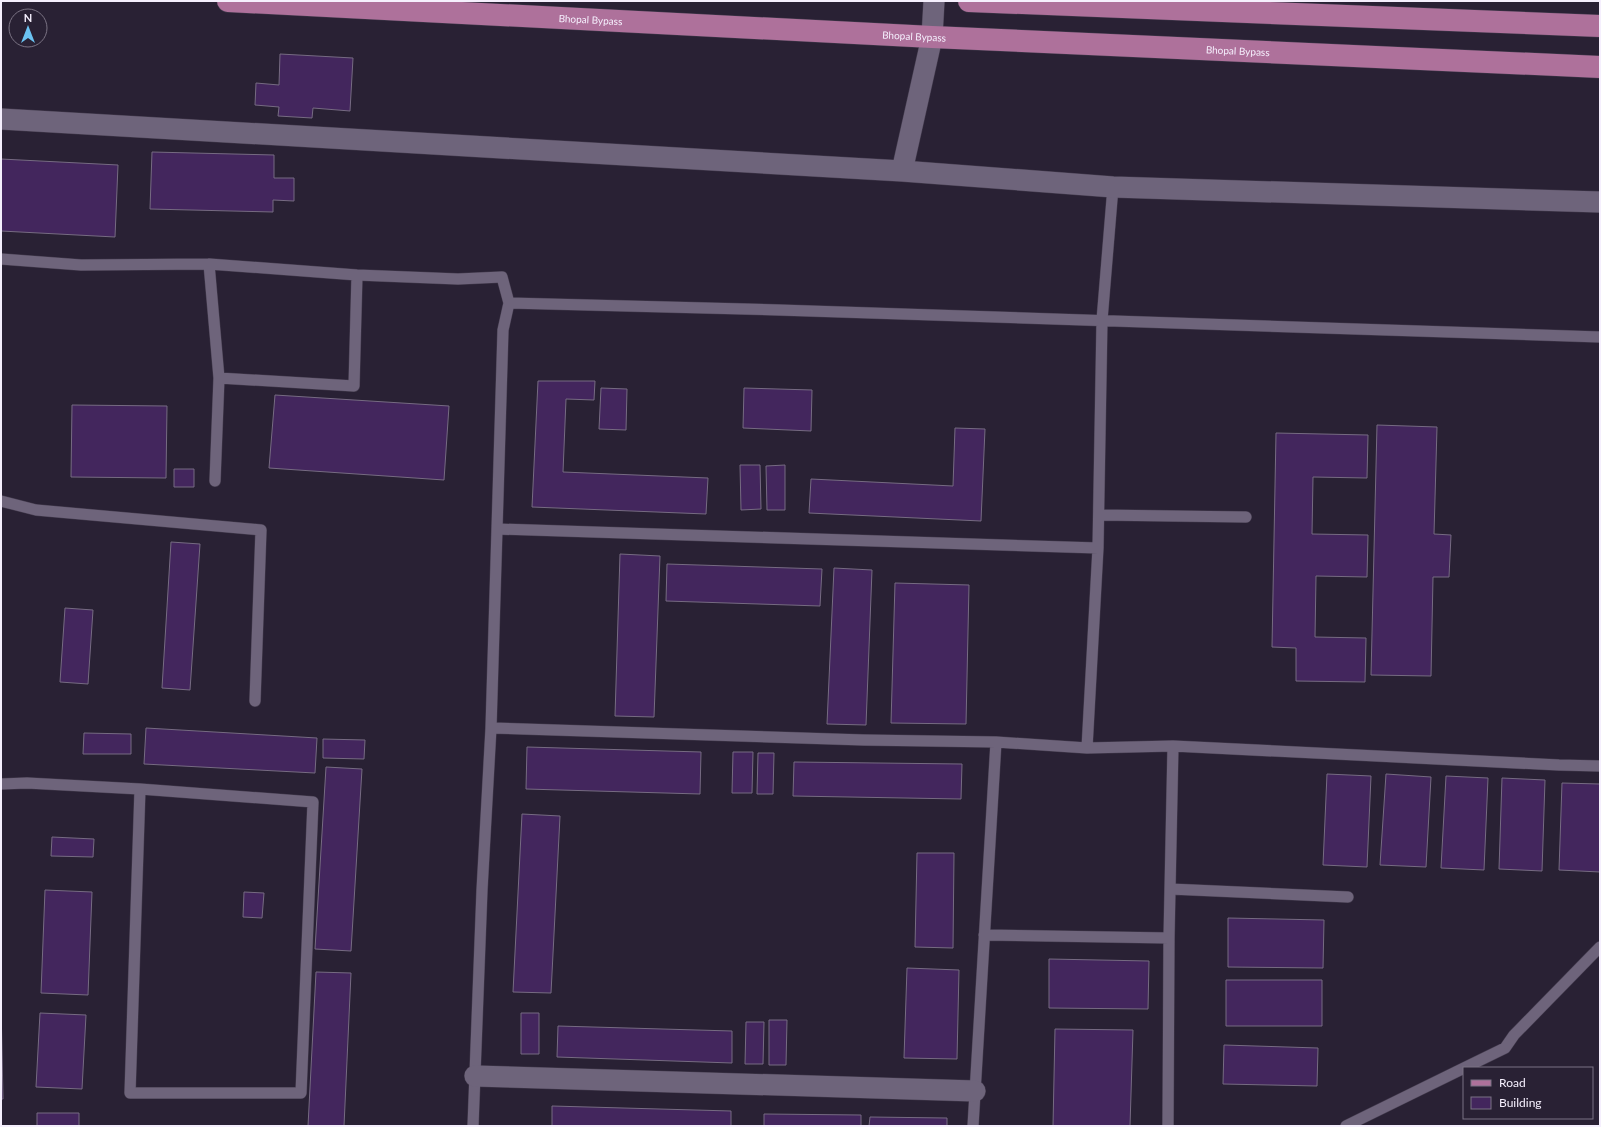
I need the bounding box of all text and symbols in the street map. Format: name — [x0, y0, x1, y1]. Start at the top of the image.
north arrow — [8, 8, 48, 48]
text: N — [24, 11, 32, 24]
street label: Bhopal Bypass — [558, 12, 623, 27]
street label: Bhopal Bypass — [882, 28, 946, 44]
street label: Bhopal Bypass — [1206, 43, 1270, 58]
legend — [1463, 1067, 1593, 1119]
text: Road — [1499, 1075, 1526, 1090]
text: Building — [1499, 1095, 1542, 1110]

